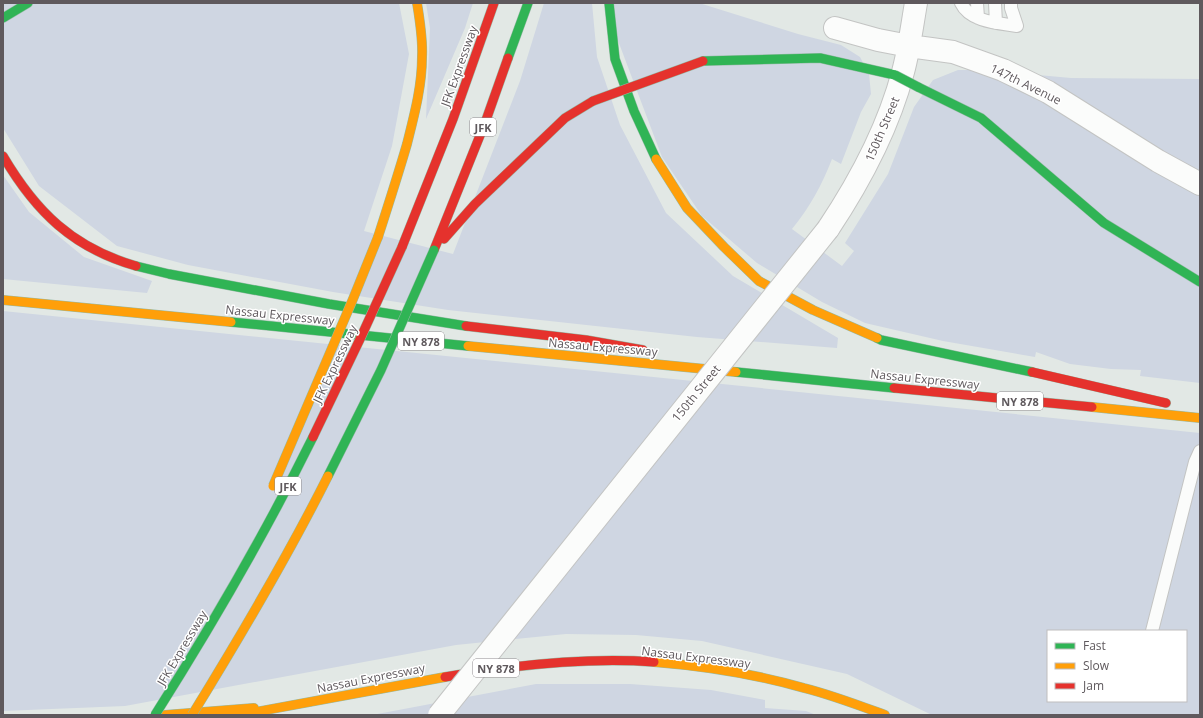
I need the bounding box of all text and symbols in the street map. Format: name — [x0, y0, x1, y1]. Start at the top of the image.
street label: JFK Expressway — [436, 22, 482, 110]
street label: 147th Avenue — [988, 59, 1065, 109]
street label: 150th Street — [861, 94, 903, 164]
road number: JFK — [470, 118, 496, 136]
street label: Nassau Expressway — [225, 301, 336, 329]
street label: JFK Expressway — [308, 321, 362, 407]
road number: NY 878 — [398, 332, 444, 350]
street label: Nassau Expressway — [548, 334, 659, 360]
street label: 150th Street — [668, 361, 724, 425]
street label: Nassau Expressway — [870, 365, 981, 393]
road number: NY 878 — [997, 392, 1043, 410]
road number: JFK — [275, 477, 301, 495]
street label: JFK Expressway — [152, 606, 212, 690]
legend — [1047, 630, 1187, 702]
text: Fast — [1083, 637, 1106, 654]
street label: Nassau Expressway — [641, 642, 752, 672]
text: Slow — [1083, 657, 1110, 674]
street label: Nassau Expressway — [316, 659, 427, 697]
road number: NY 878 — [473, 659, 519, 677]
text: Jam — [1082, 677, 1104, 694]

